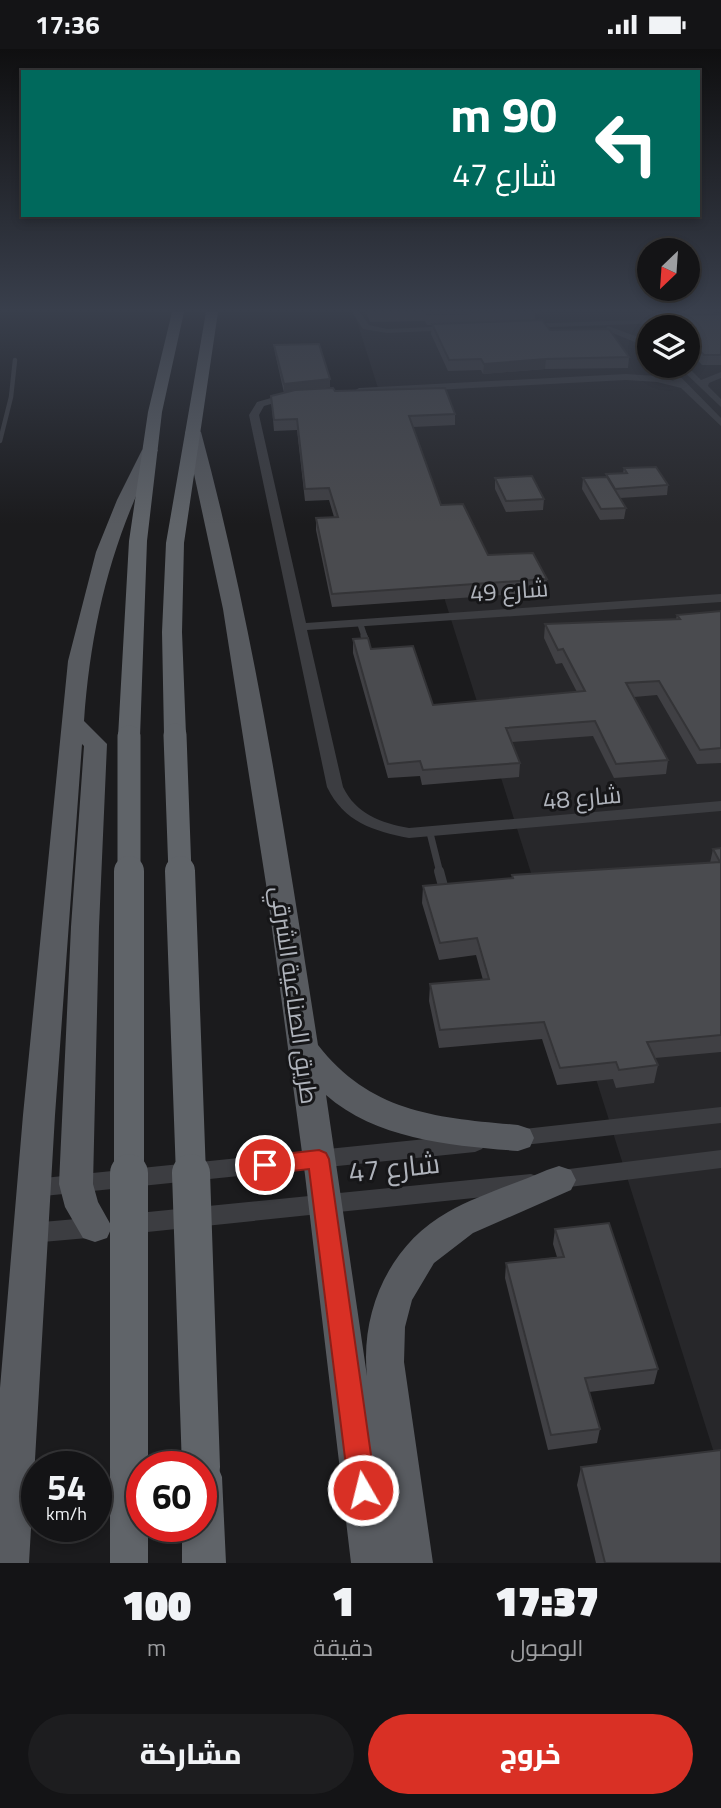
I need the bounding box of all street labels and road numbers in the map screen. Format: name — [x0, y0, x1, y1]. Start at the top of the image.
street label: شارع 49 — [469, 569, 549, 611]
street label: شارع 48 — [541, 776, 623, 818]
street label: طريق الصناعية الشرقي — [260, 884, 328, 1107]
street label: شارع 47 — [346, 1141, 442, 1193]

